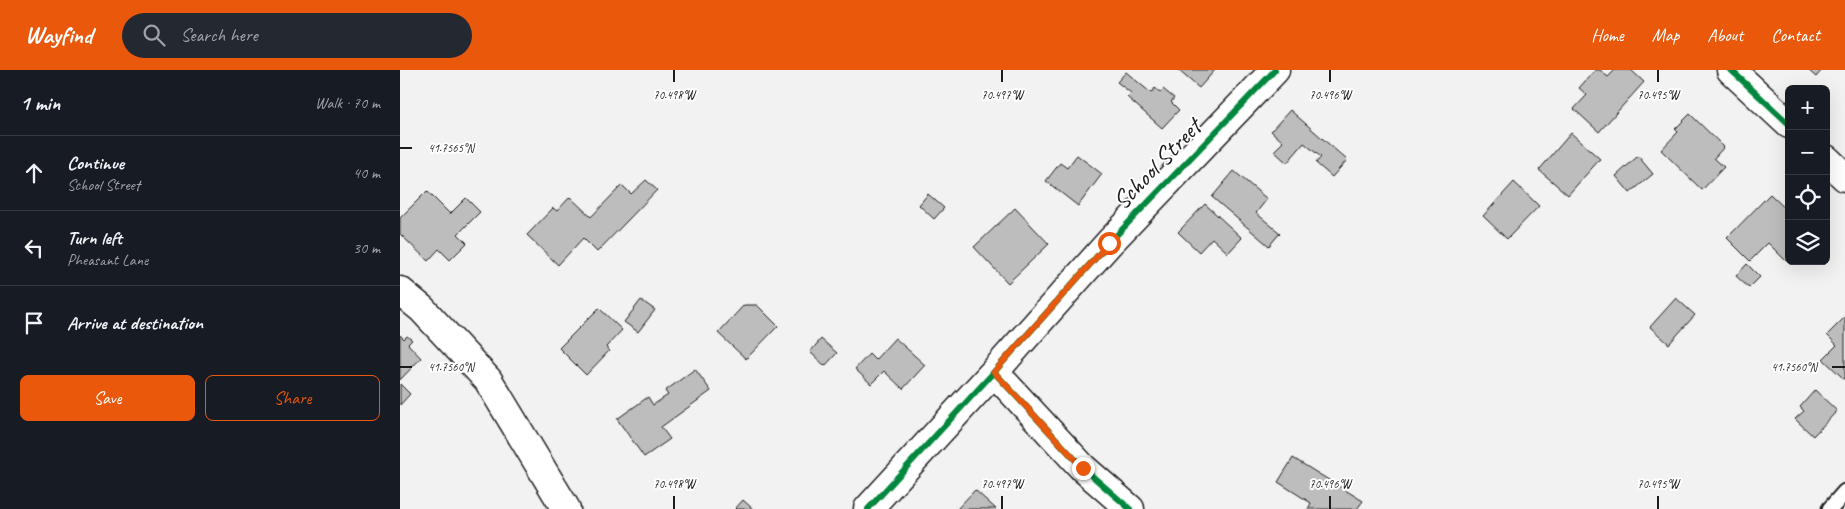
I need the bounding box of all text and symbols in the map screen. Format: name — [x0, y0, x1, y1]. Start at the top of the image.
search box — [122, 13, 472, 58]
text: Wayfind — [25, 20, 92, 50]
icon: search — [140, 21, 168, 49]
text: Search here — [180, 23, 258, 47]
text: Home — [1591, 24, 1624, 46]
text: Map — [1652, 24, 1679, 46]
text: About — [1707, 24, 1743, 46]
text: Contact — [1771, 24, 1820, 46]
map controls — [1785, 85, 1830, 265]
button: + — [1785, 85, 1830, 130]
text: 70.498°W — [653, 87, 697, 103]
text: 70.497°W — [981, 87, 1025, 103]
text: 70.496°W — [1309, 87, 1353, 103]
text: 70.495°W — [1637, 87, 1681, 103]
text: 1 min — [20, 90, 60, 116]
text: Walk · 70 m — [315, 93, 380, 113]
street label: School Street — [1106, 109, 1211, 216]
button: − — [1785, 130, 1830, 175]
text: 41.7565°N — [428, 140, 475, 156]
text: Continue — [67, 151, 124, 175]
icon: ahead — [20, 159, 48, 187]
text: 40 m — [353, 163, 380, 183]
text: School Street — [67, 175, 140, 195]
button: locate — [1785, 175, 1830, 220]
button: layers — [1785, 220, 1830, 265]
text: Turn left — [67, 226, 122, 250]
route start — [1098, 232, 1121, 255]
icon: left — [20, 234, 48, 262]
text: 30 m — [353, 238, 380, 258]
text: Pheasant Lane — [67, 250, 148, 270]
icon: arrive — [20, 309, 48, 337]
text: Arrive at destination — [67, 311, 203, 335]
text: 41.7560°N — [428, 359, 475, 375]
text: 41.7560°N — [1771, 359, 1818, 375]
button: Save — [20, 375, 195, 421]
button: Share — [205, 375, 380, 421]
route end — [1072, 457, 1095, 480]
text: 70.498°W — [653, 476, 697, 492]
text: 70.497°W — [981, 476, 1025, 492]
text: 70.496°W — [1309, 476, 1353, 492]
text: 70.495°W — [1637, 476, 1681, 492]

